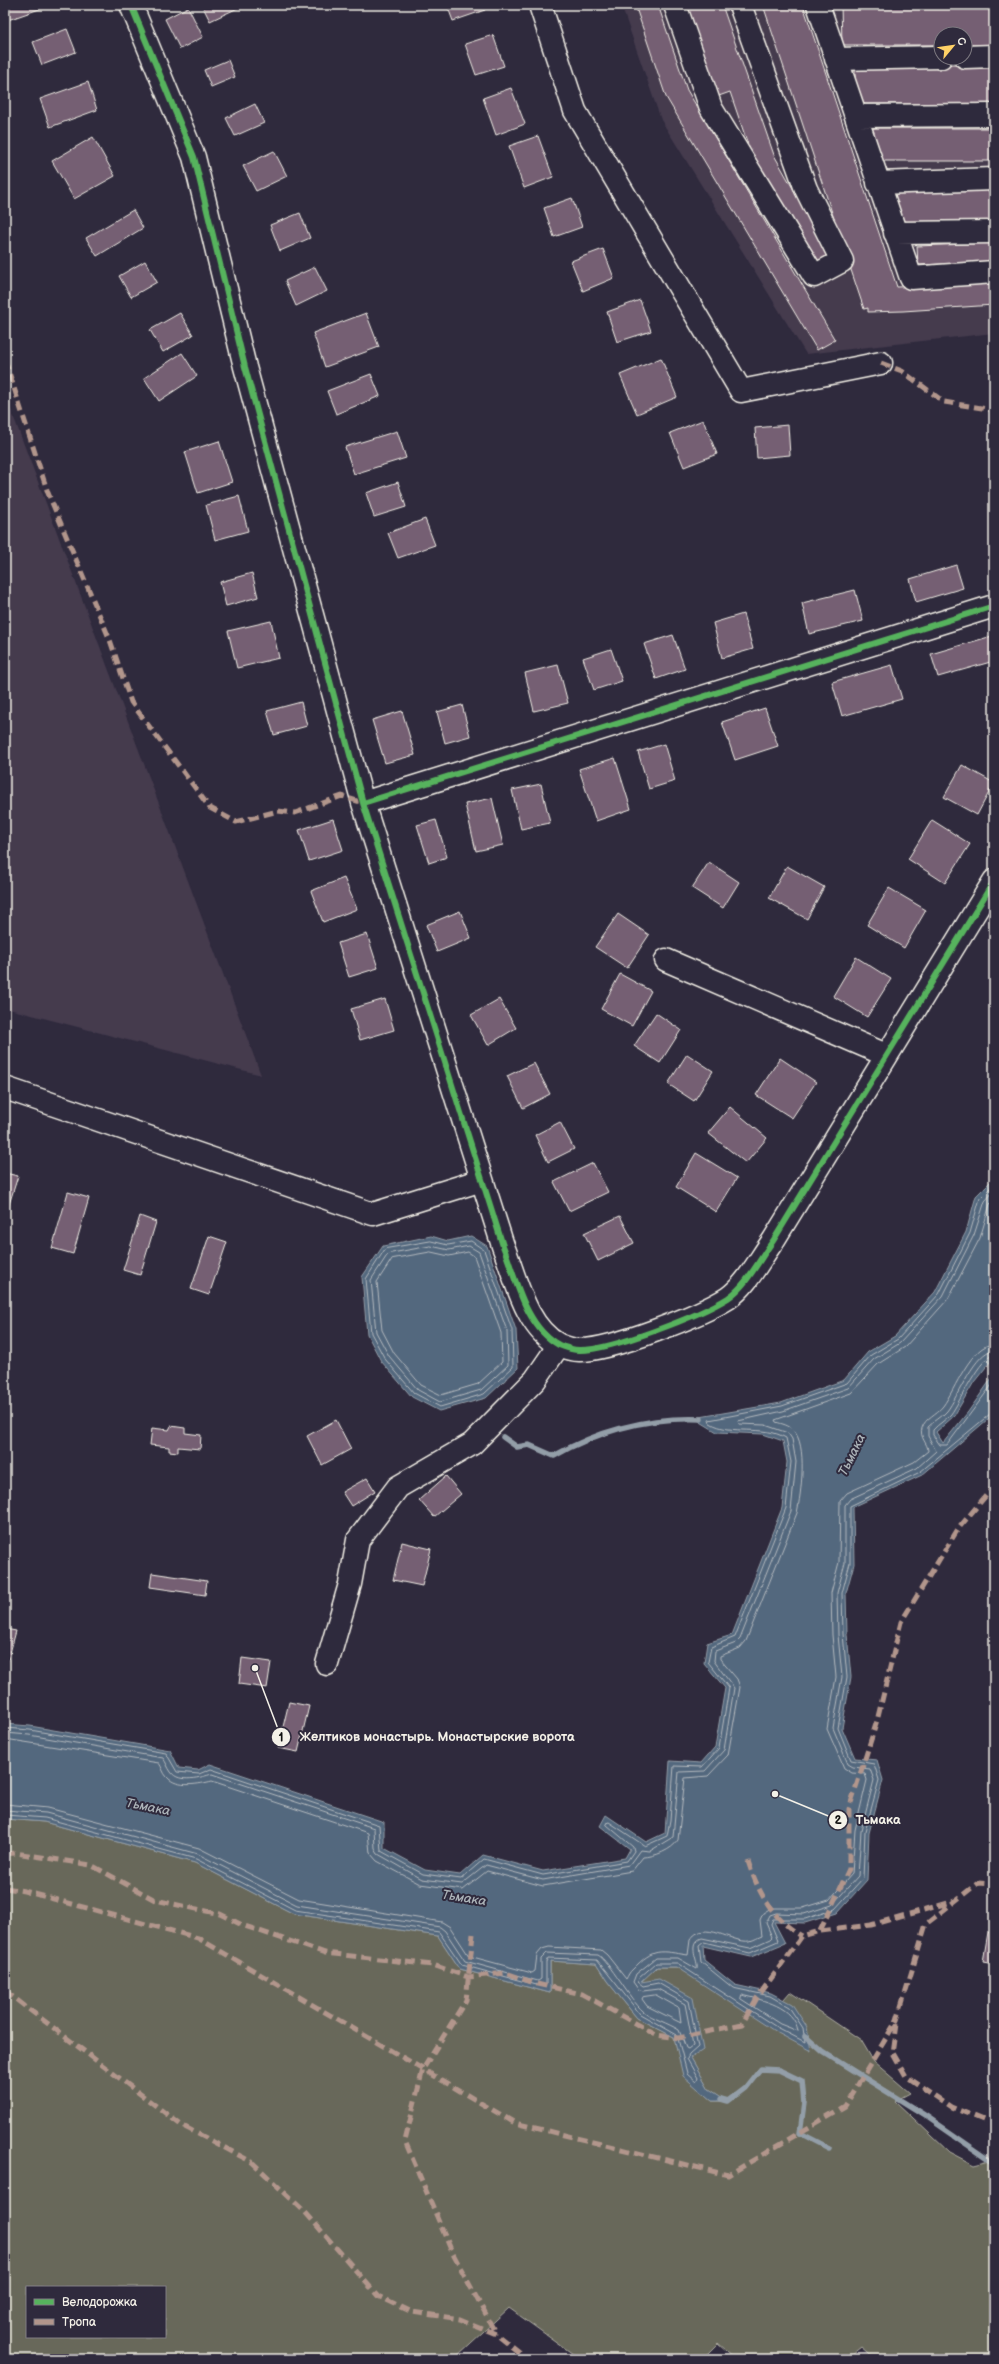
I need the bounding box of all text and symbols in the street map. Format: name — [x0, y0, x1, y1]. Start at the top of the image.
north arrow — [933, 26, 973, 66]
text: С — [954, 35, 969, 48]
water label: Тьмака — [835, 1431, 869, 1479]
callout: Желтиков монастырь. Монастырские ворота — [271, 1724, 583, 1749]
text: Желтиков монастырь. Монастырские ворота — [299, 1729, 575, 1745]
text: 1 — [278, 1730, 284, 1745]
water label: Тьмака — [124, 1795, 172, 1819]
callout: Тьмака — [828, 1807, 909, 1832]
text: Тьмака — [855, 1812, 901, 1828]
text: 2 — [834, 1813, 842, 1828]
water label: Тьмака — [441, 1887, 488, 1909]
legend — [26, 2286, 166, 2338]
text: Велодорожка — [62, 2295, 137, 2310]
text: Тропа — [62, 2315, 96, 2330]

